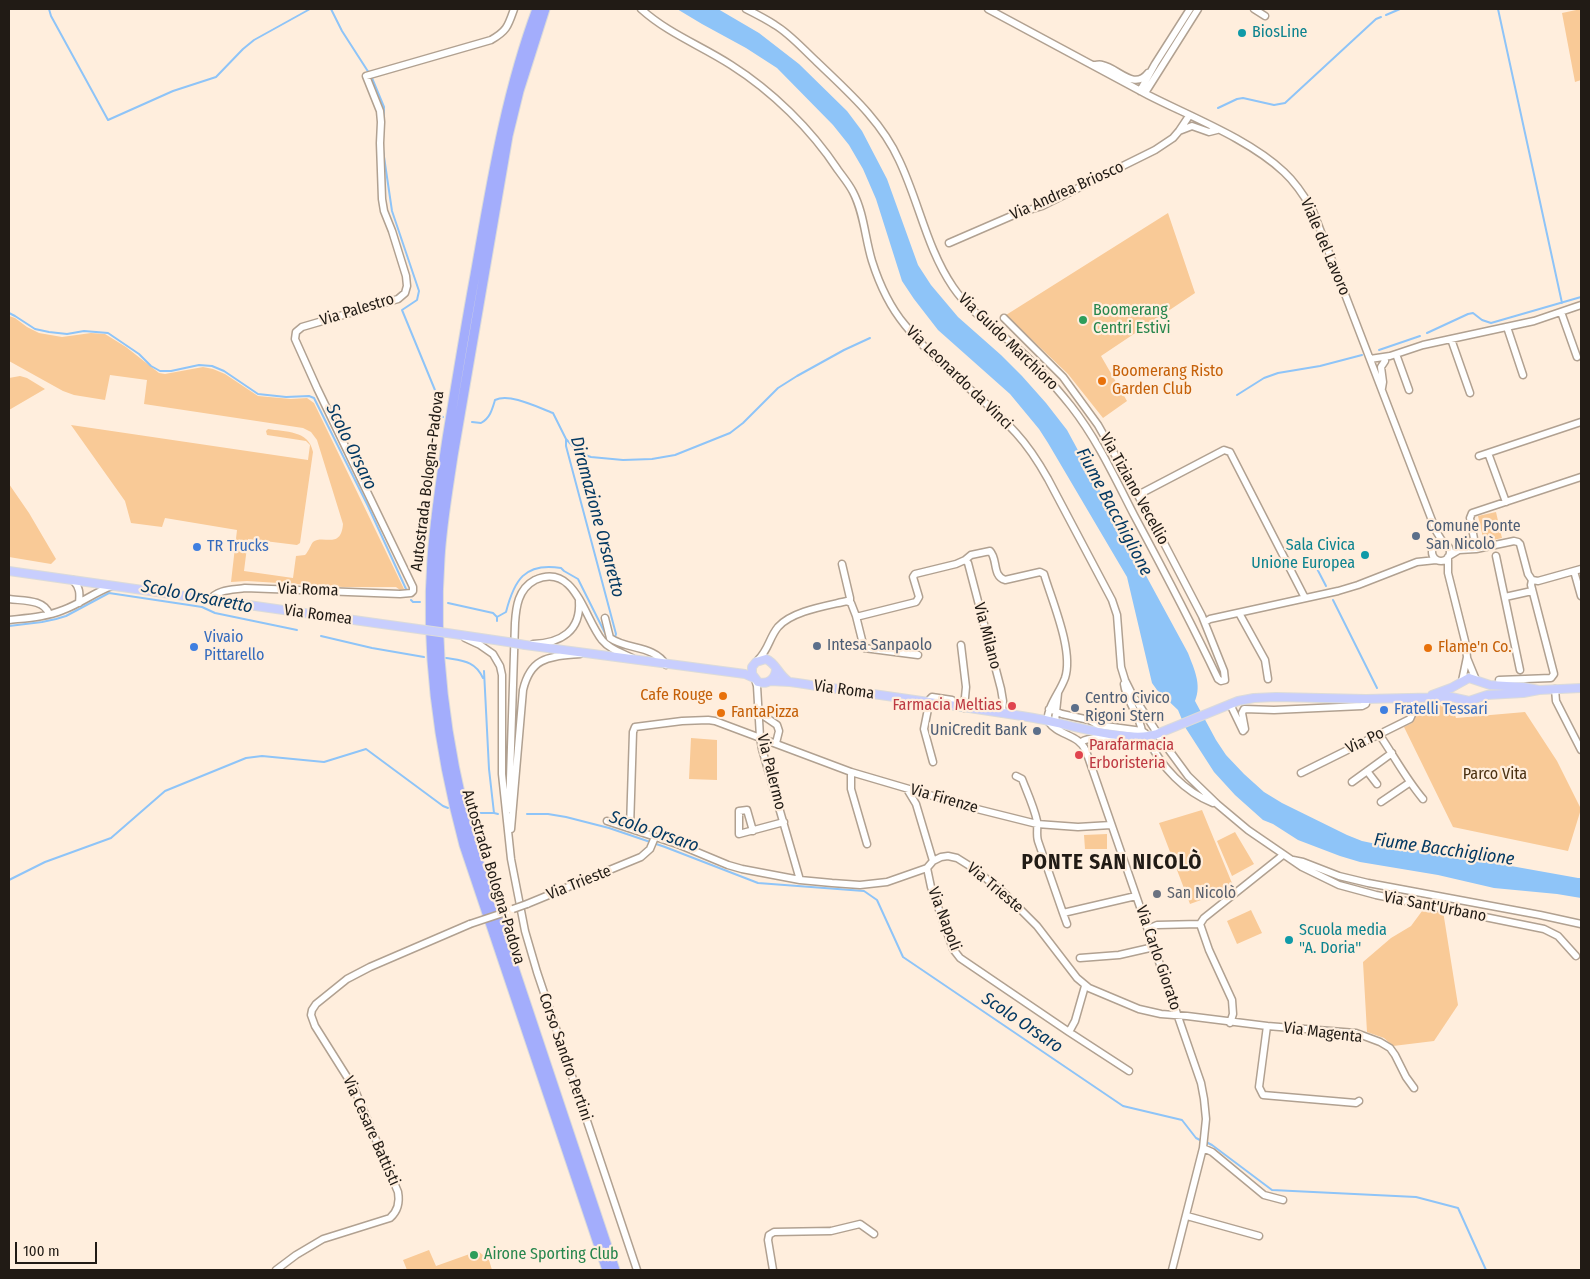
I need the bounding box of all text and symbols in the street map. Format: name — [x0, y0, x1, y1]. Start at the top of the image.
place label: BiosLine — [1252, 23, 1307, 43]
marker: BiosLine — [1236, 27, 1248, 39]
street label: Via Andrea Briosco — [1007, 157, 1127, 225]
street label: Viale del Lavoro — [1296, 196, 1354, 298]
street label: Via Guido Marchioro — [954, 289, 1062, 395]
street label: Via Palestro — [318, 290, 396, 330]
place label: Boomerang Centri Estivi — [1093, 301, 1170, 339]
marker: Boomerang Centri Estivi — [1077, 314, 1089, 326]
street label: Via Leonardo da Vinci — [902, 322, 1016, 434]
place label: Boomerang Risto Garden Club — [1112, 362, 1223, 400]
marker: Boomerang Risto Garden Club — [1096, 375, 1108, 387]
street label: Autostrada Bologna-Padova — [407, 390, 449, 572]
water label: Scolo Orsaro — [321, 400, 381, 494]
street label: Via Tiziano Vecellio — [1095, 430, 1173, 548]
water label: Diramazione Orsaretto — [565, 434, 629, 600]
water label: Fiume Bacchiglione — [1071, 444, 1157, 580]
place label: Comune Ponte San Nicolò — [1426, 517, 1521, 555]
marker: Comune Ponte San Nicolò — [1410, 530, 1422, 542]
place label: Sala Civica Unione Europea — [1251, 536, 1355, 574]
place label: TR Trucks — [207, 537, 269, 557]
marker: TR Trucks — [191, 541, 203, 553]
marker: Sala Civica Unione Europea — [1359, 549, 1371, 561]
water label: Scolo Orsaretto — [139, 576, 255, 618]
street label: Via Roma — [277, 579, 339, 601]
street label: Via Romea — [283, 601, 353, 629]
street label: Via Milano — [969, 601, 1005, 671]
place label: Vivaio Pittarello — [204, 628, 264, 666]
place label: Intesa Sanpaolo — [827, 636, 932, 656]
place label: Flame'n Co. — [1438, 638, 1512, 658]
marker: Intesa Sanpaolo — [811, 640, 823, 652]
marker: Vivaio Pittarello — [188, 641, 200, 653]
marker: Flame'n Co. — [1422, 642, 1434, 654]
street label: Via Roma — [813, 676, 875, 704]
place label: Cafe Rouge — [640, 686, 713, 706]
place label: Centro Civico Rigoni Stern — [1085, 689, 1170, 727]
marker: Cafe Rouge — [717, 690, 729, 702]
place label: Farmacia Meltias — [893, 696, 1002, 716]
marker: Farmacia Meltias — [1006, 700, 1018, 712]
place label: Fratelli Tessari — [1394, 700, 1488, 720]
marker: Centro Civico Rigoni Stern — [1069, 702, 1081, 714]
place label: FantaPizza — [731, 703, 799, 723]
marker: Fratelli Tessari — [1378, 704, 1390, 716]
marker: FantaPizza — [715, 707, 727, 719]
place label: UniCredit Bank — [930, 721, 1027, 741]
street label: Via Po — [1343, 724, 1387, 758]
marker: UniCredit Bank — [1031, 725, 1043, 737]
street label: Via Palermo — [752, 732, 790, 812]
place label: Parafarmacia Erboristeria — [1089, 736, 1174, 774]
marker: Parafarmacia Erboristeria — [1073, 749, 1085, 761]
park label: Parco Vita — [1463, 765, 1527, 785]
street label: Via Firenze — [908, 780, 980, 818]
street label: Autostrada Bologna-Padova — [457, 787, 529, 967]
water label: Scolo Orsaro — [606, 807, 702, 857]
water label: Fiume Bacchiglione — [1372, 829, 1516, 871]
district label: PONTE SAN NICOLÒ — [1019, 850, 1205, 876]
street label: Via Trieste — [963, 859, 1027, 917]
street label: Via Trieste — [544, 861, 614, 905]
place label: San Nicolò — [1167, 884, 1236, 904]
street label: Via Napoli — [923, 885, 965, 953]
marker: San Nicolò — [1151, 888, 1163, 900]
street label: Via Sant'Urbano — [1382, 888, 1488, 926]
street label: Via Carlo Giorato — [1131, 903, 1185, 1013]
place label: Scuola media "A. Doria" — [1299, 921, 1387, 959]
marker: Scuola media "A. Doria" — [1283, 934, 1295, 946]
water label: Scolo Orsaro — [977, 988, 1067, 1058]
street label: Corso Sandro Pertini — [534, 991, 596, 1123]
street label: Via Magenta — [1282, 1019, 1364, 1047]
street label: Via Cesare Battisti — [338, 1073, 404, 1189]
scale bar — [18, 1232, 100, 1264]
text: 100 m — [23, 1242, 60, 1260]
place label: Airone Sporting Club — [484, 1245, 619, 1265]
marker: Airone Sporting Club — [468, 1249, 480, 1261]

